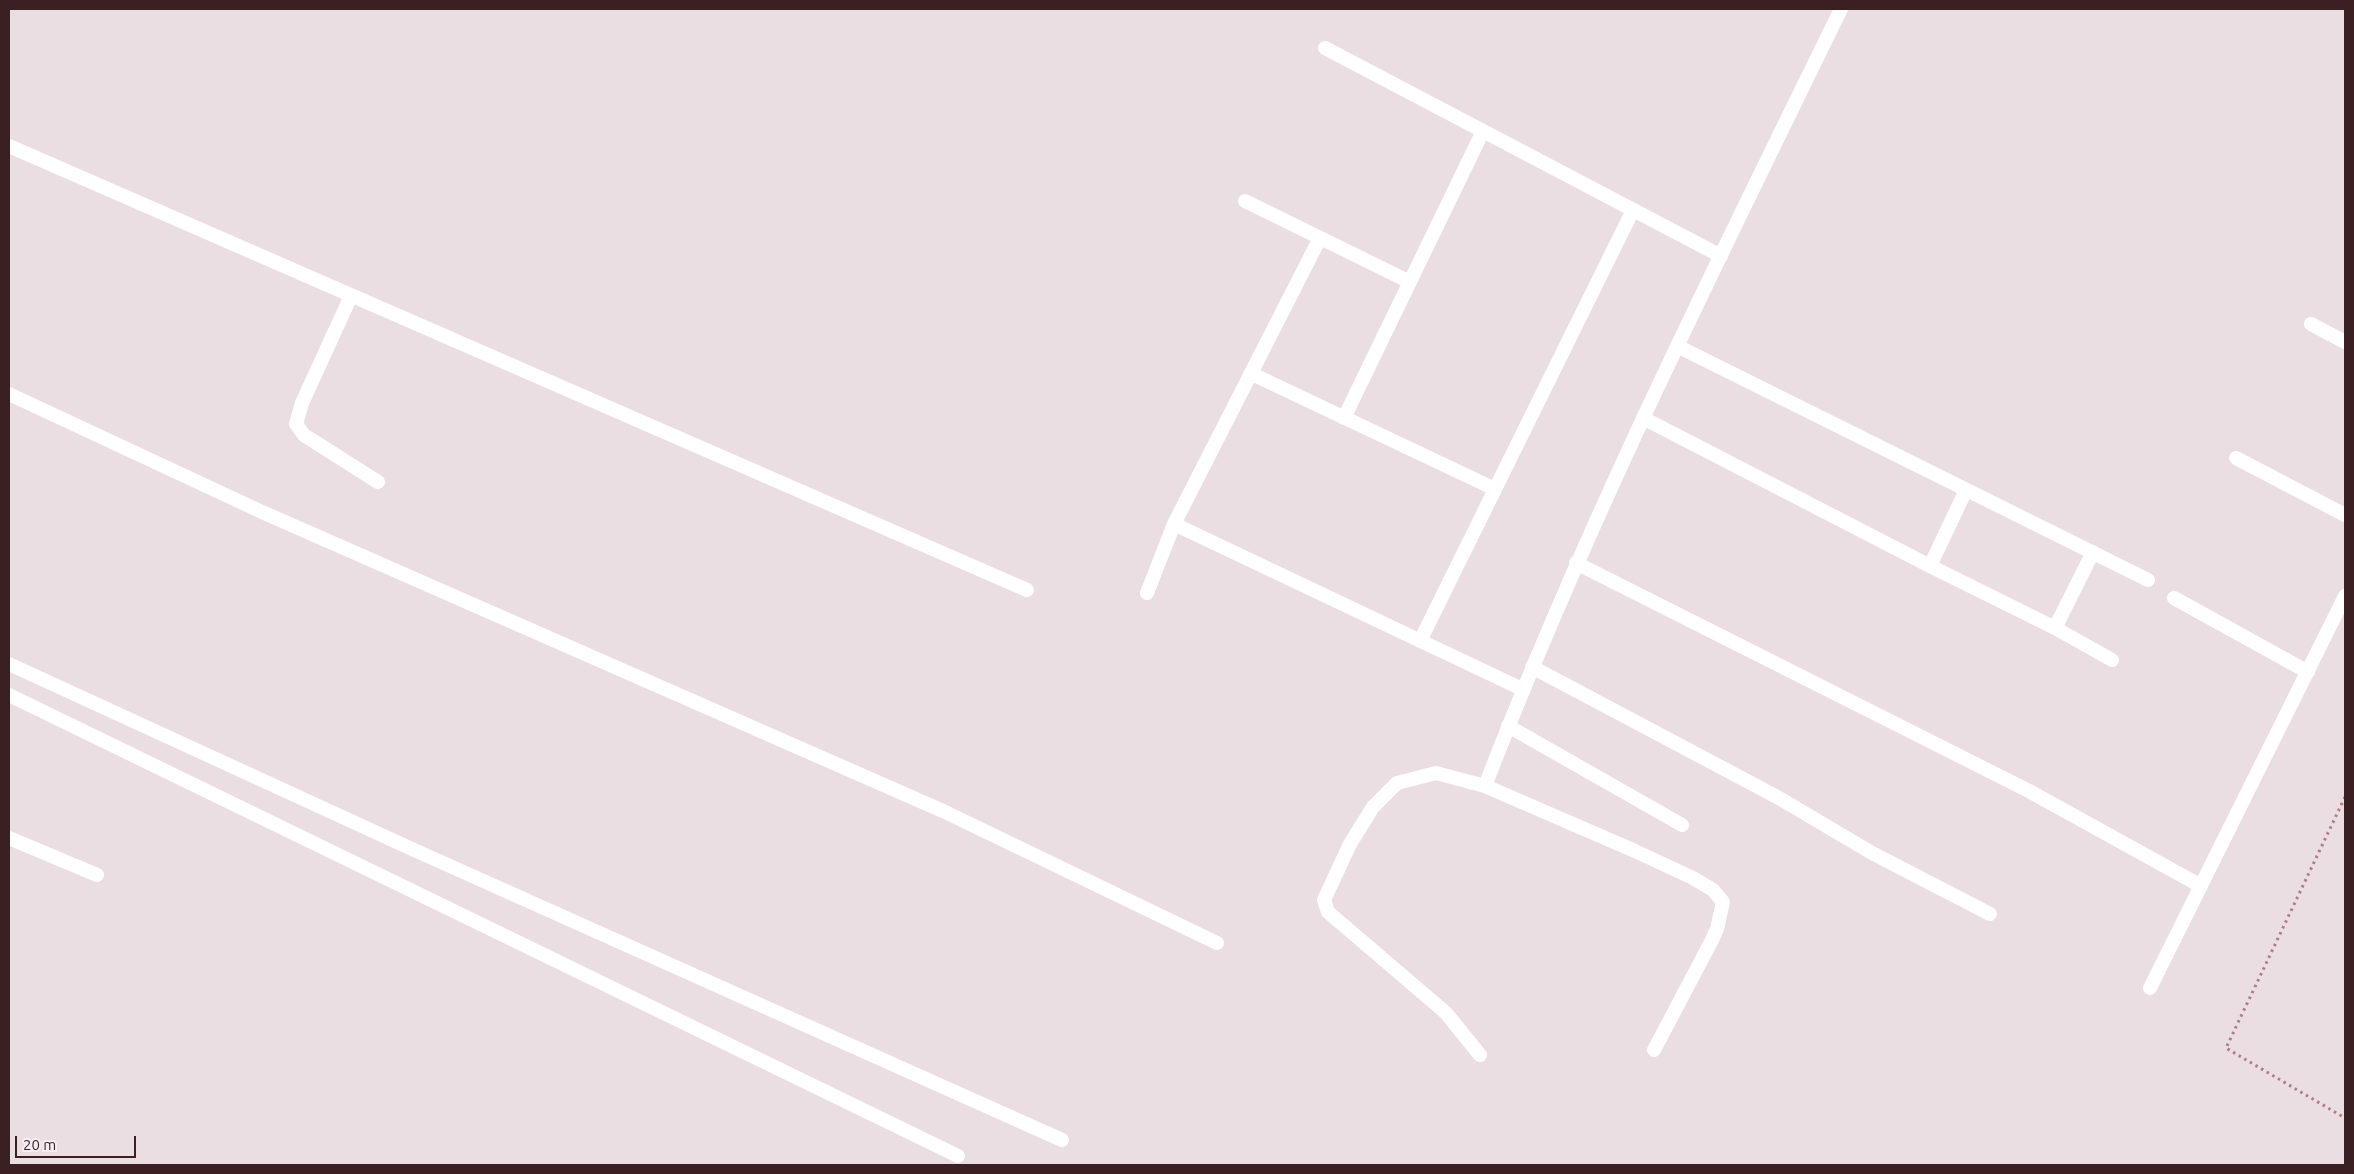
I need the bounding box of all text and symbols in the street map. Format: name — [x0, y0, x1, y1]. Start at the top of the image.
scale bar — [18, 1126, 139, 1158]
text: 20 m — [23, 1136, 56, 1153]

